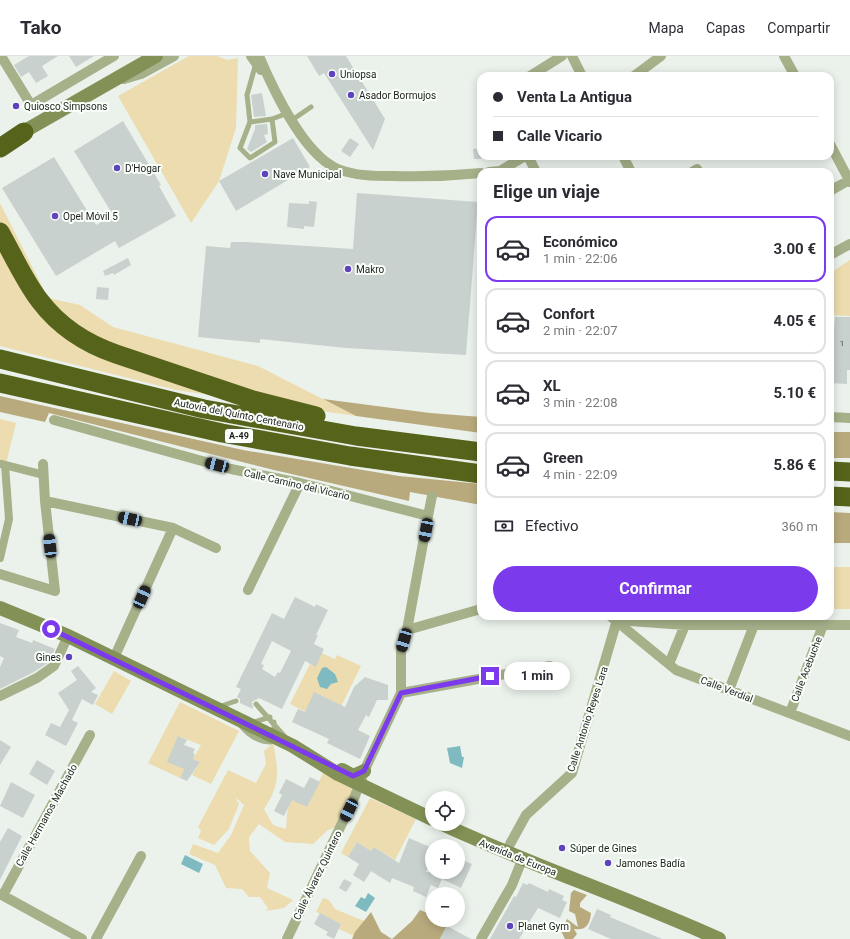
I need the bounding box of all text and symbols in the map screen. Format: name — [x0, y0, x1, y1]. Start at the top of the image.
text: Tako — [20, 16, 61, 39]
text: Mapa — [649, 20, 684, 36]
text: Capas — [706, 20, 745, 36]
text: Compartir — [767, 20, 830, 36]
marker: Uniopsa — [327, 69, 337, 79]
place label: Uniopsa — [340, 69, 376, 80]
text: Venta La Antigua — [517, 88, 632, 106]
marker: Asador Bormujos — [346, 90, 356, 100]
place label: Asador Bormujos — [359, 90, 436, 101]
marker: Quiosco Simpsons — [11, 101, 21, 111]
place label: Quiosco Simpsons — [24, 101, 107, 112]
text: Calle Vicario — [517, 127, 602, 145]
marker: D'Hogar — [112, 163, 122, 173]
place label: D'Hogar — [125, 163, 161, 174]
marker: Nave Municipal — [260, 169, 270, 179]
place label: Nave Municipal — [273, 169, 341, 180]
text: Elige un viaje — [493, 181, 600, 202]
marker: Opel Móvil 5 — [50, 211, 60, 221]
place label: Opel Móvil 5 — [63, 211, 118, 222]
icon: car — [495, 231, 531, 267]
text: Económico — [543, 233, 618, 251]
text: 3.00 € — [773, 240, 816, 258]
text: 1 min · 22:06 — [543, 251, 618, 266]
marker: Makro — [343, 264, 353, 274]
place label: Makro — [356, 264, 385, 275]
icon: car — [495, 303, 531, 339]
text: Confort — [543, 305, 594, 323]
text: 4.05 € — [773, 312, 816, 330]
text: 2 min · 22:07 — [543, 323, 618, 338]
house number: 1 — [840, 339, 844, 348]
icon: car — [495, 375, 531, 411]
text: XL — [543, 377, 561, 395]
text: 5.10 € — [773, 384, 816, 402]
text: 3 min · 22:08 — [543, 395, 618, 410]
street label: Autovía del Quinto Centenario — [173, 396, 305, 433]
road number: A-49 — [225, 429, 253, 443]
icon: car — [495, 447, 531, 483]
text: Green — [543, 449, 583, 467]
car — [204, 456, 230, 474]
text: 5.86 € — [773, 456, 816, 474]
street label: Calle Camino del Vicario — [243, 467, 351, 502]
text: 4 min · 22:09 — [543, 467, 618, 482]
car — [117, 511, 143, 527]
icon: cash — [493, 515, 515, 537]
car — [418, 517, 434, 543]
text: Efectivo — [525, 517, 579, 535]
text: 360 m — [781, 519, 818, 534]
car — [43, 533, 57, 559]
button: Confirmar — [493, 566, 818, 612]
car — [132, 584, 152, 610]
route start — [42, 620, 60, 638]
car — [395, 627, 413, 653]
street label: Calle Acebuche — [789, 635, 824, 703]
place label: Gines — [36, 652, 61, 663]
marker: Gines — [64, 652, 74, 662]
callout: 1 min — [504, 662, 570, 690]
street label: Calle Antonio Reyes Lara — [565, 665, 610, 773]
route end — [481, 667, 499, 685]
text: 1 min — [521, 668, 553, 683]
street label: Calle Verdial — [699, 674, 755, 705]
street label: Calle Hermanos Machado — [14, 762, 79, 868]
map controls — [425, 791, 465, 927]
button: locate — [425, 791, 465, 831]
car — [338, 797, 360, 823]
street label: Calle Álvarez Quintero — [290, 828, 344, 922]
street label: Avenida de Europa — [478, 837, 558, 878]
button: + — [425, 839, 465, 879]
marker: Súper de Gines — [557, 843, 567, 853]
place label: Súper de Gines — [570, 843, 637, 854]
marker: Jamones Badía — [603, 858, 613, 868]
place label: Jamones Badía — [616, 858, 685, 869]
button: − — [425, 887, 465, 927]
marker: Planet Gym — [505, 921, 515, 931]
place label: Planet Gym — [518, 921, 569, 932]

